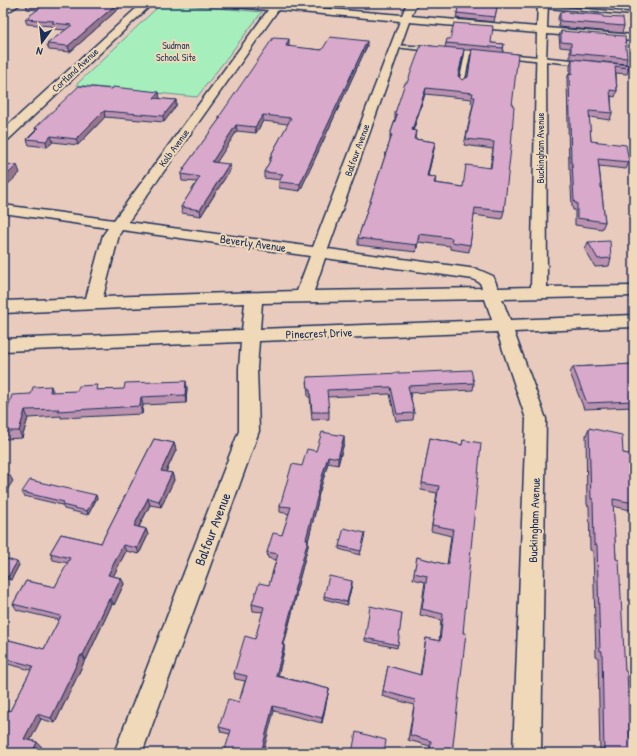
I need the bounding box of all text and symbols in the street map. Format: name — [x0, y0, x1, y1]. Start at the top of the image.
north arrow — [22, 22, 62, 62]
park label: Sudman School Site — [156, 39, 196, 64]
text: N — [35, 44, 44, 59]
street label: Cortland Avenue — [49, 45, 101, 95]
street label: Buckingham Avenue — [534, 113, 547, 183]
street label: Balfour Avenue — [342, 122, 372, 178]
street label: Kolb Avenue — [156, 126, 192, 169]
street label: Beverly Avenue — [219, 230, 287, 256]
street label: Pinecrest Drive — [285, 323, 353, 343]
street label: Buckingham Avenue — [524, 477, 544, 563]
street label: Balfour Avenue — [189, 489, 235, 568]

